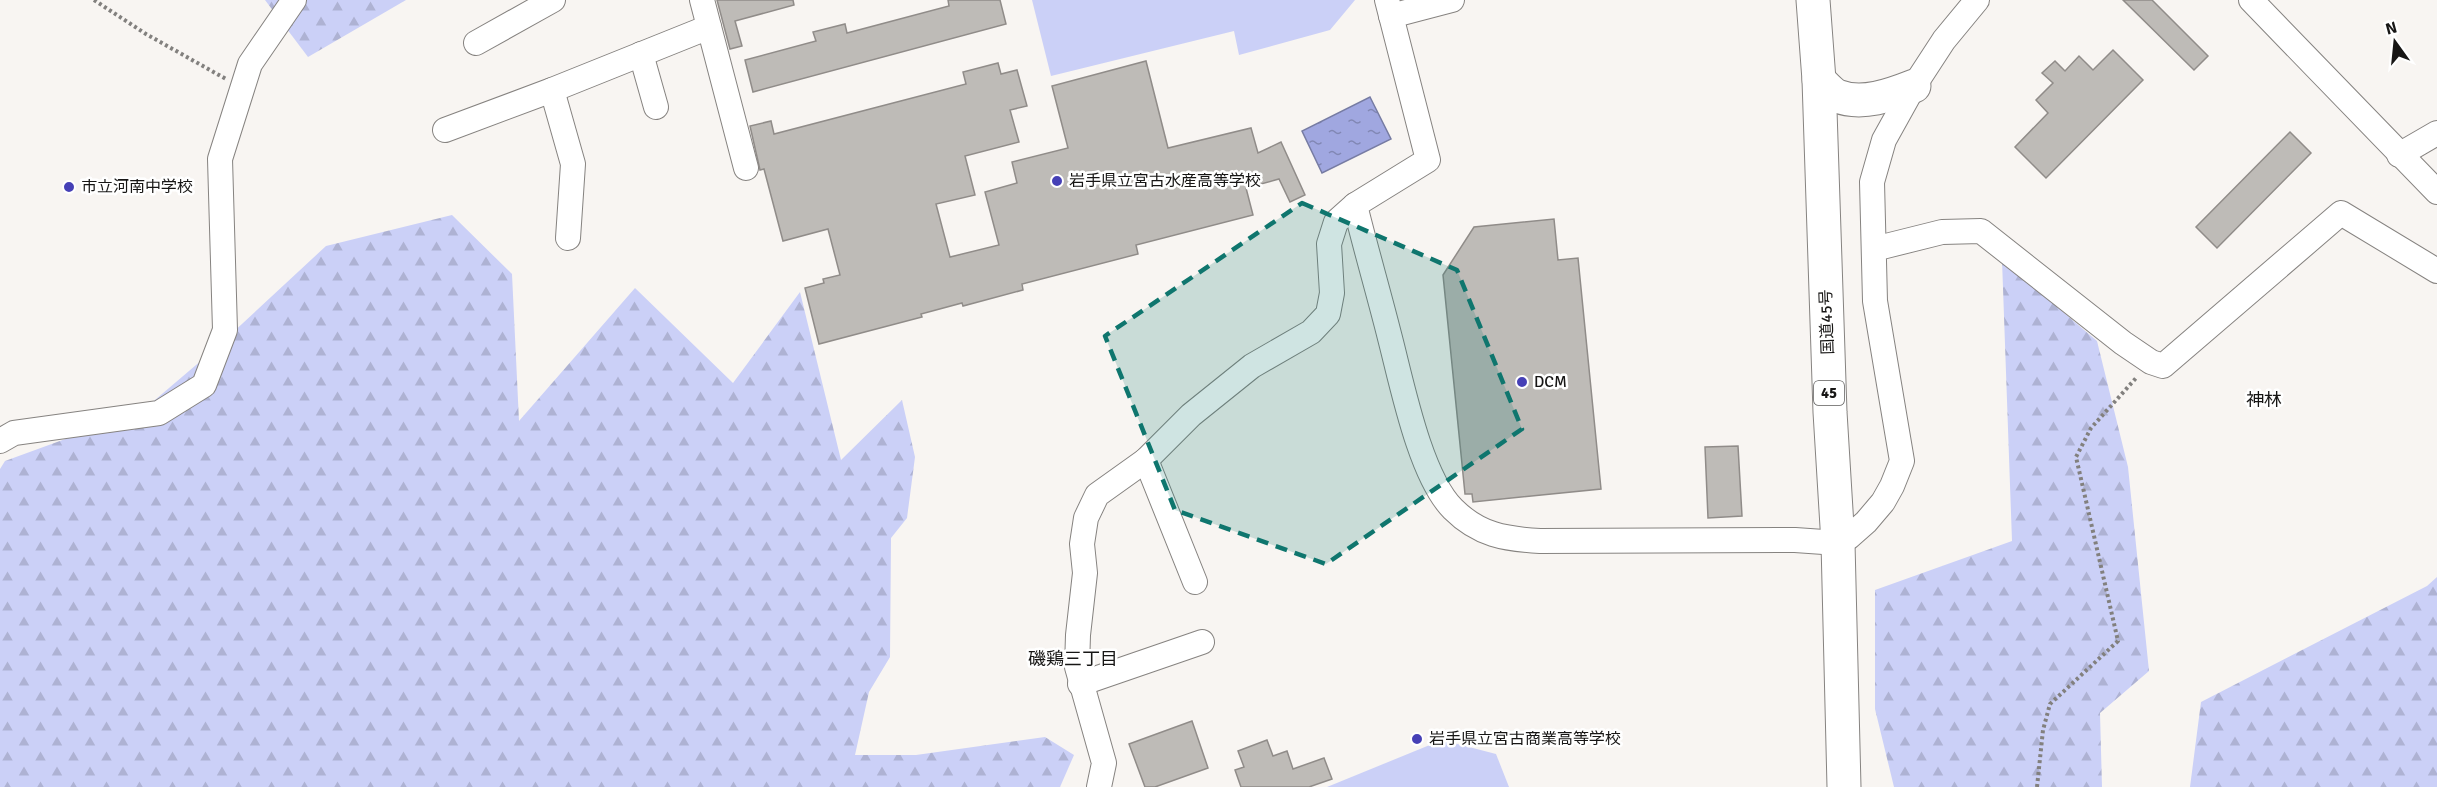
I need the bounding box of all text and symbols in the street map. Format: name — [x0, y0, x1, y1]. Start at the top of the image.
north arrow — [2365, 12, 2425, 72]
text: N — [2383, 17, 2399, 40]
place label: 岩手県立宮古水産高等学校 — [1069, 171, 1261, 191]
marker: 岩手県立宮古水産高等学校 — [1050, 174, 1064, 188]
place label: 市立河南中学校 — [81, 177, 193, 197]
marker: 市立河南中学校 — [62, 180, 76, 194]
street label: 国道45号 — [1816, 289, 1838, 355]
place label: DCM — [1534, 372, 1567, 392]
marker: DCM — [1515, 375, 1529, 389]
road number: 45 — [1814, 381, 1844, 405]
district label: 神林 — [2246, 389, 2282, 411]
district label: 磯鶏三丁目 — [1028, 648, 1118, 670]
place label: 岩手県立宮古商業高等学校 — [1429, 729, 1621, 749]
marker: 岩手県立宮古商業高等学校 — [1410, 732, 1424, 746]

